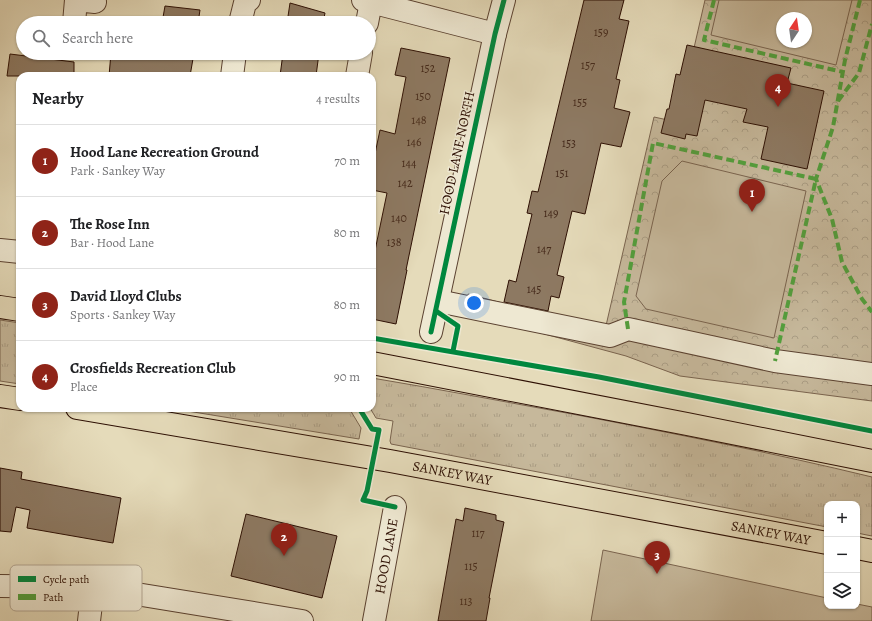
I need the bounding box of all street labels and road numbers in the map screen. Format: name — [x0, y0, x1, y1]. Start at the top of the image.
street label: HOOD LANE NORTH — [435, 90, 479, 216]
street label: SANKEY WAY — [411, 456, 494, 490]
street label: SANKEY WAY — [730, 516, 813, 549]
street label: HOOD LANE — [370, 517, 402, 595]

